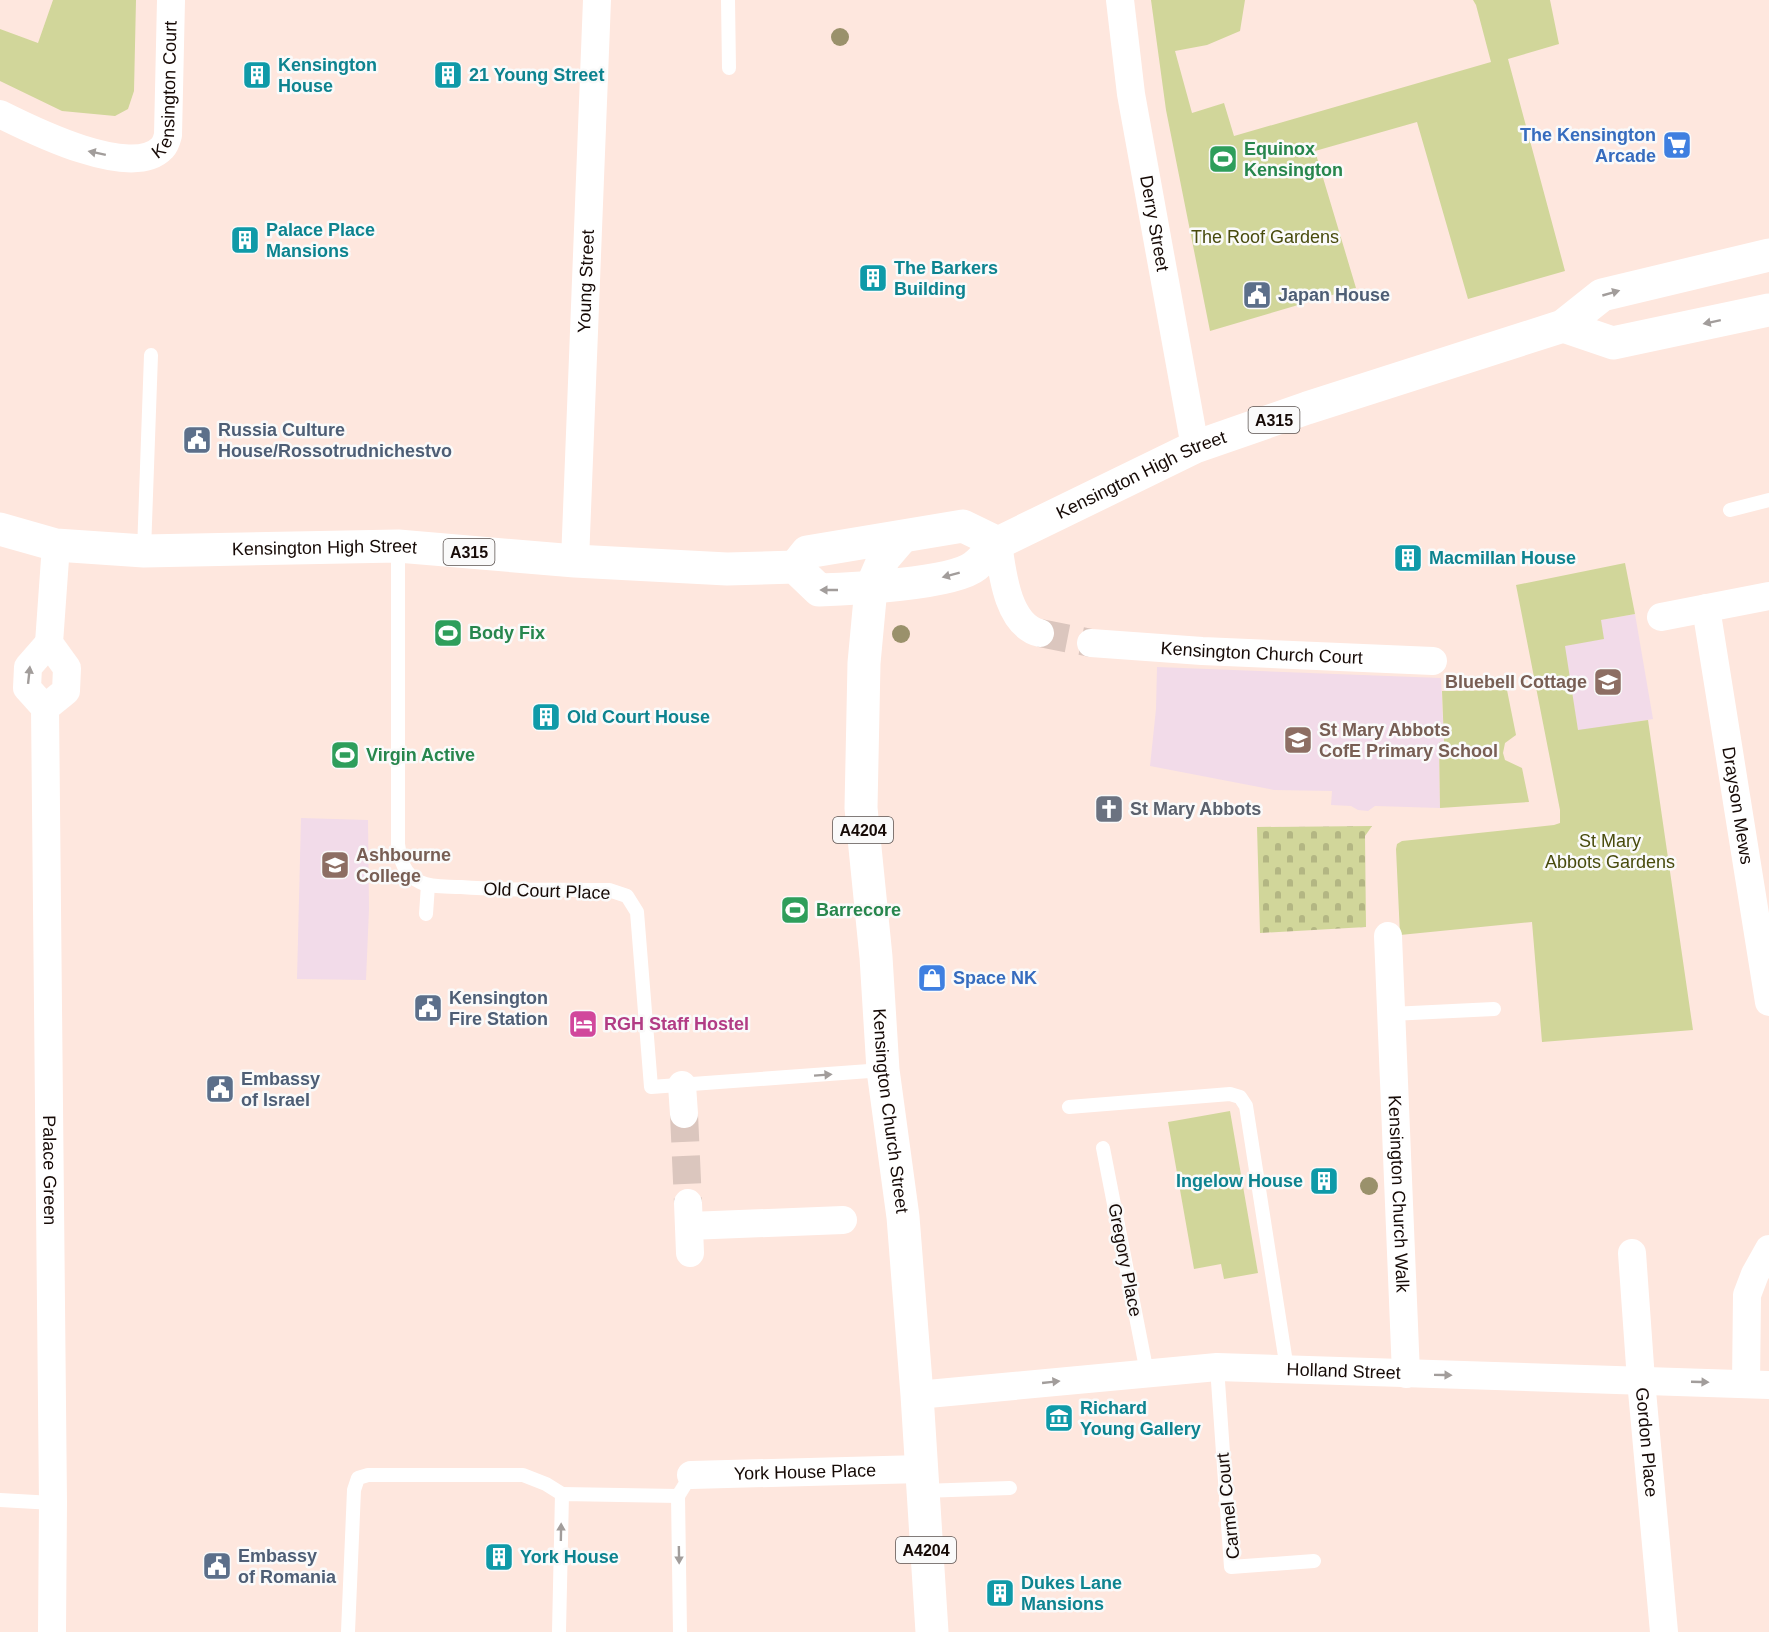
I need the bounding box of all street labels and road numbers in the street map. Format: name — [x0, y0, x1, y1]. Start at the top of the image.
street label: Kensington Court — [148, 21, 181, 163]
street label: Derry Street — [1136, 174, 1173, 273]
street label: Young Street — [574, 229, 598, 333]
road number: A315 — [1248, 407, 1300, 433]
street label: Kensington High Street — [1053, 427, 1229, 523]
street label: Kensington High Street — [232, 536, 418, 559]
road number: A315 — [444, 539, 494, 565]
street label: Kensington Church Court — [1160, 638, 1363, 668]
street label: Drayson Mews — [1718, 745, 1757, 866]
road number: A4204 — [833, 817, 893, 843]
street label: Old Court Place — [483, 879, 611, 903]
street label: Kensington Church Street — [869, 1008, 912, 1214]
street label: Kensington Church Walk — [1385, 1095, 1413, 1294]
street label: Palace Green — [39, 1115, 60, 1225]
street label: Gregory Place — [1104, 1202, 1146, 1318]
street label: Holland Street — [1286, 1359, 1401, 1383]
street label: Gordon Place — [1632, 1387, 1662, 1498]
street label: Carmel Court — [1212, 1452, 1244, 1560]
street label: York House Place — [733, 1460, 876, 1484]
road number: A4204 — [896, 1537, 956, 1563]

